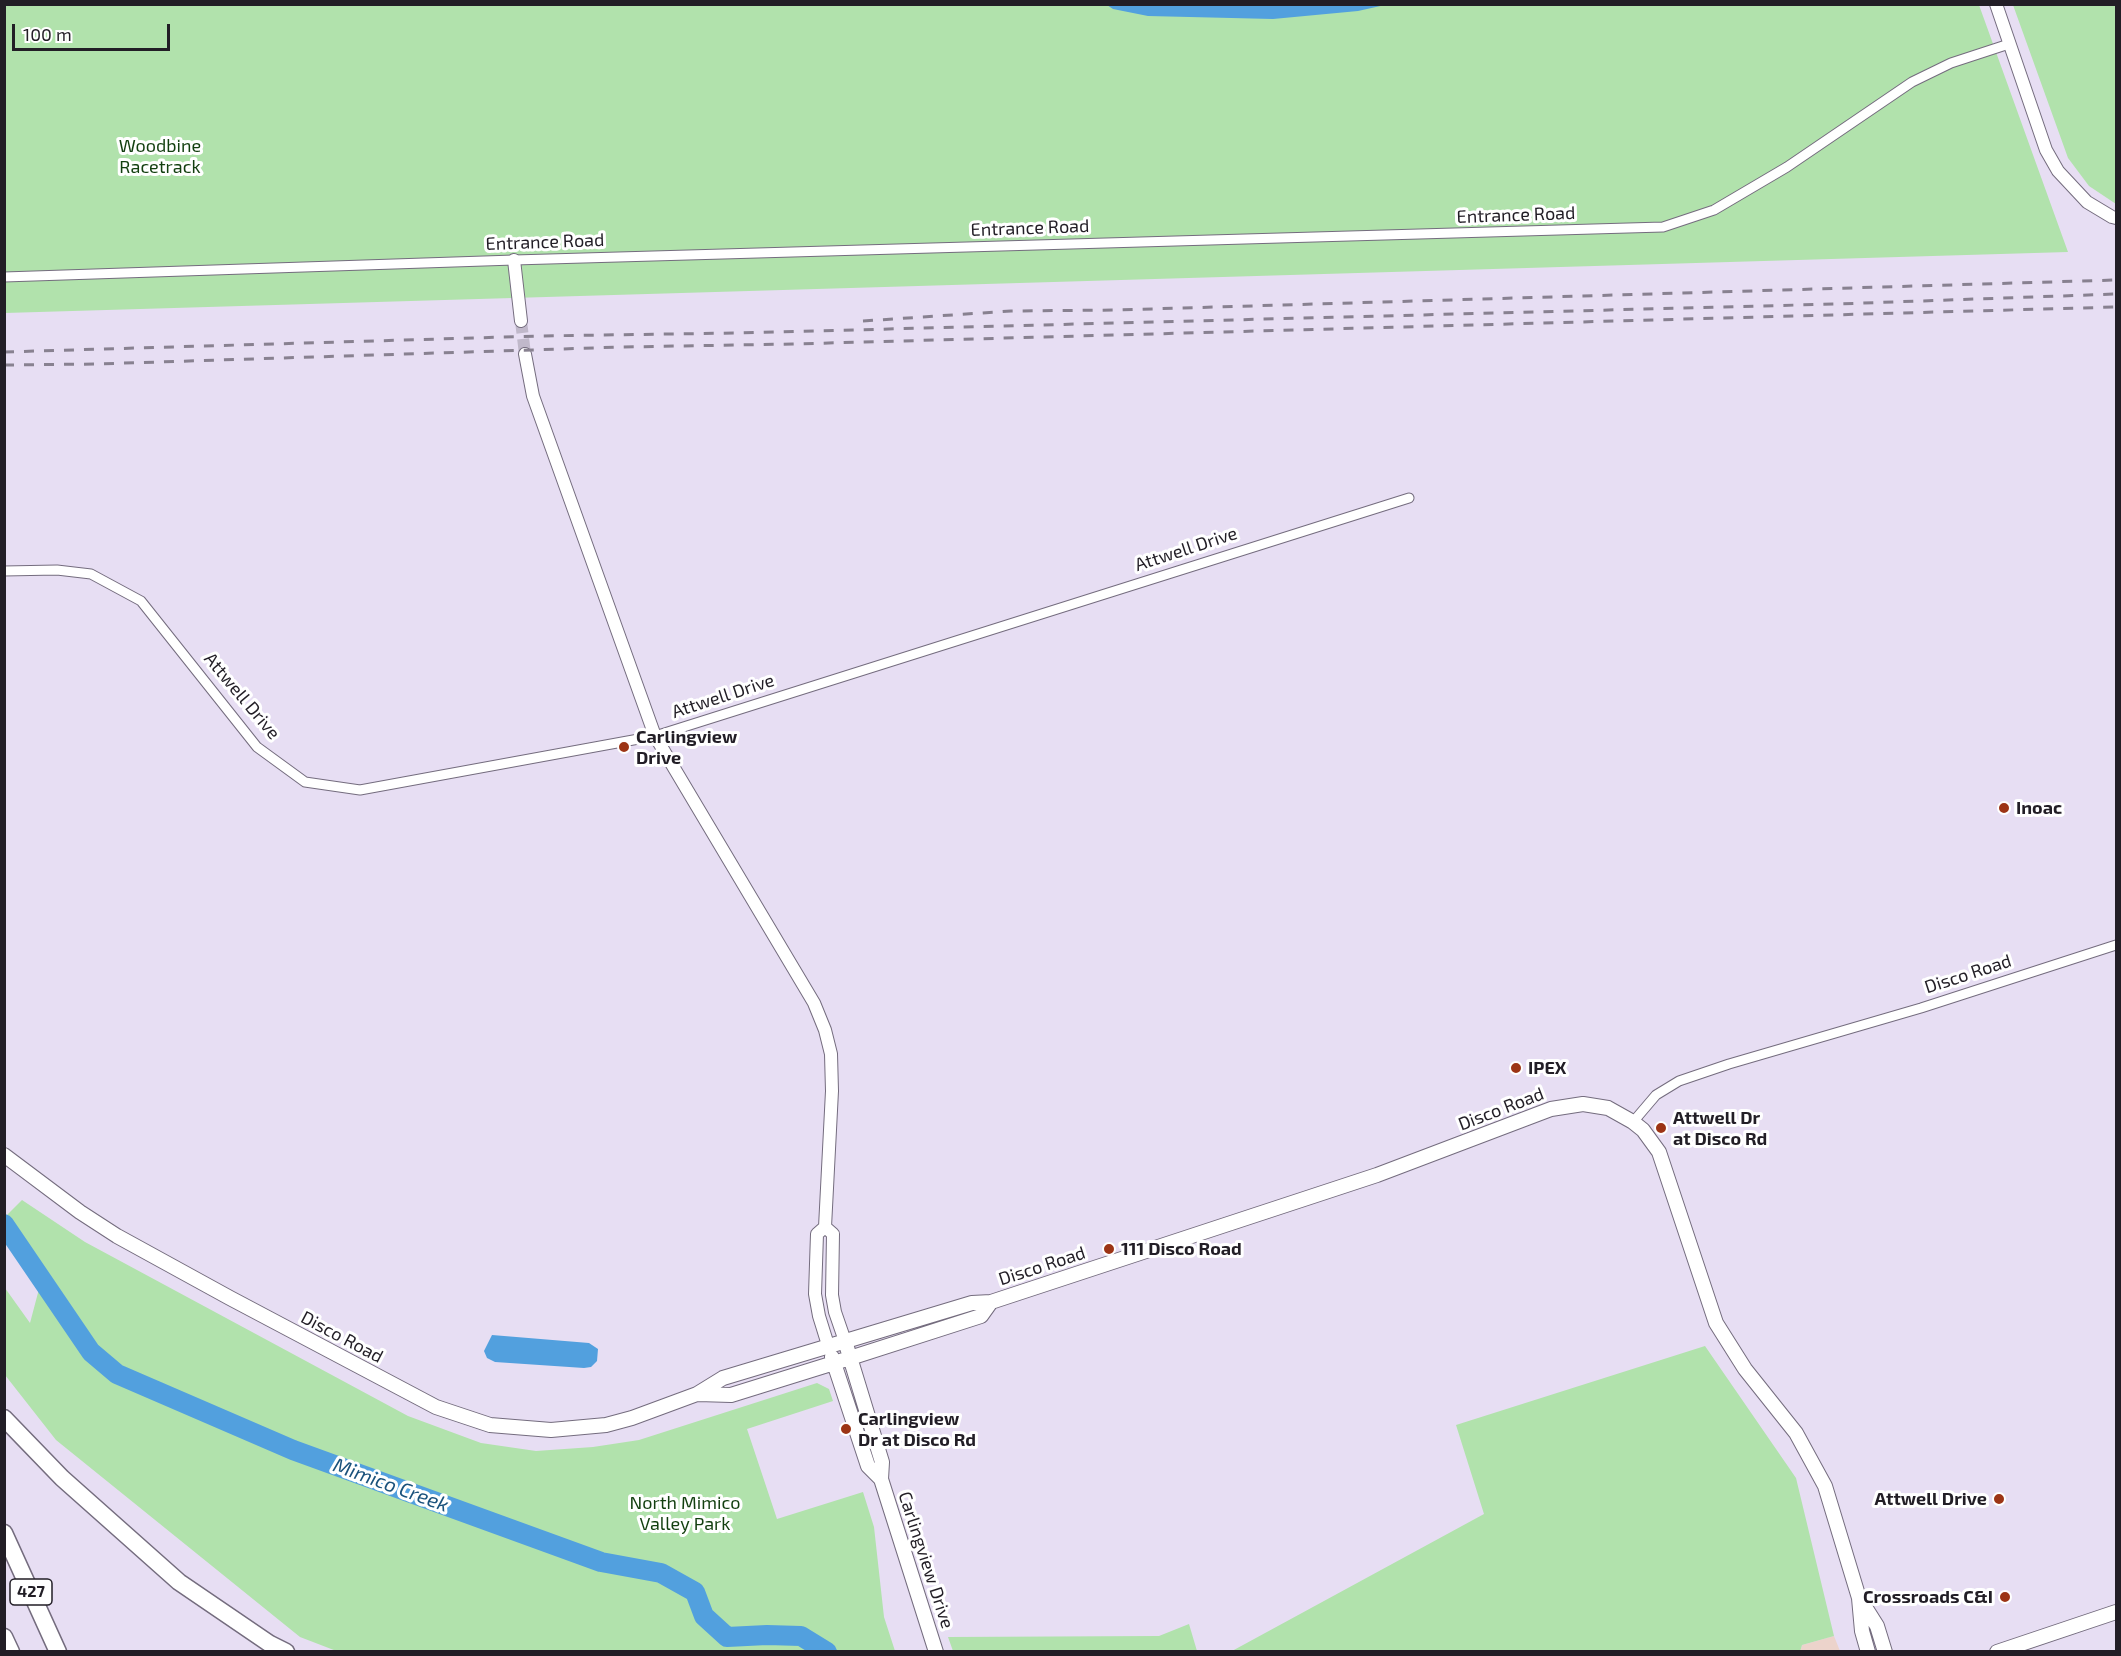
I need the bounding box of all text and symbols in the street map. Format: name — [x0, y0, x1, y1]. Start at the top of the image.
scale bar — [15, 12, 172, 50]
text: 100 m — [23, 23, 72, 45]
park label: Woodbine Racetrack — [119, 135, 201, 178]
street label: Entrance Road — [1456, 202, 1576, 228]
street label: Entrance Road — [970, 215, 1090, 241]
street label: Entrance Road — [485, 229, 605, 255]
street label: Attwell Drive — [1132, 522, 1240, 576]
street label: Attwell Drive — [199, 648, 285, 744]
street label: Attwell Drive — [669, 669, 777, 723]
place label: Carlingview Drive — [636, 726, 737, 768]
marker: Carlingview Drive — [617, 740, 631, 754]
place label: Inoac — [2016, 797, 2062, 819]
marker: Inoac — [1997, 801, 2011, 815]
street label: Disco Road — [1922, 950, 2014, 998]
place label: IPEX — [1528, 1057, 1566, 1079]
marker: IPEX — [1509, 1061, 1523, 1075]
street label: Disco Road — [1455, 1083, 1547, 1135]
place label: Attwell Dr at Disco Rd — [1673, 1107, 1767, 1150]
marker: Attwell Dr at Disco Rd — [1654, 1121, 1668, 1135]
place label: 111 Disco Road — [1121, 1238, 1242, 1260]
street label: Disco Road — [996, 1242, 1088, 1290]
marker: 111 Disco Road — [1102, 1242, 1116, 1256]
street label: Disco Road — [297, 1306, 387, 1368]
place label: Carlingview Dr at Disco Rd — [858, 1408, 976, 1450]
marker: Carlingview Dr at Disco Rd — [839, 1422, 853, 1436]
water label: Mimico Creek — [330, 1453, 452, 1517]
place label: Attwell Drive — [1875, 1488, 1987, 1510]
street label: Carlingview Drive — [894, 1489, 958, 1631]
park label: North Mimico Valley Park — [630, 1492, 740, 1534]
marker: Attwell Drive — [1992, 1492, 2006, 1506]
road number: 427 — [10, 1579, 52, 1605]
place label: Crossroads C&I — [1863, 1586, 1993, 1608]
marker: Crossroads C&I — [1998, 1590, 2012, 1604]

